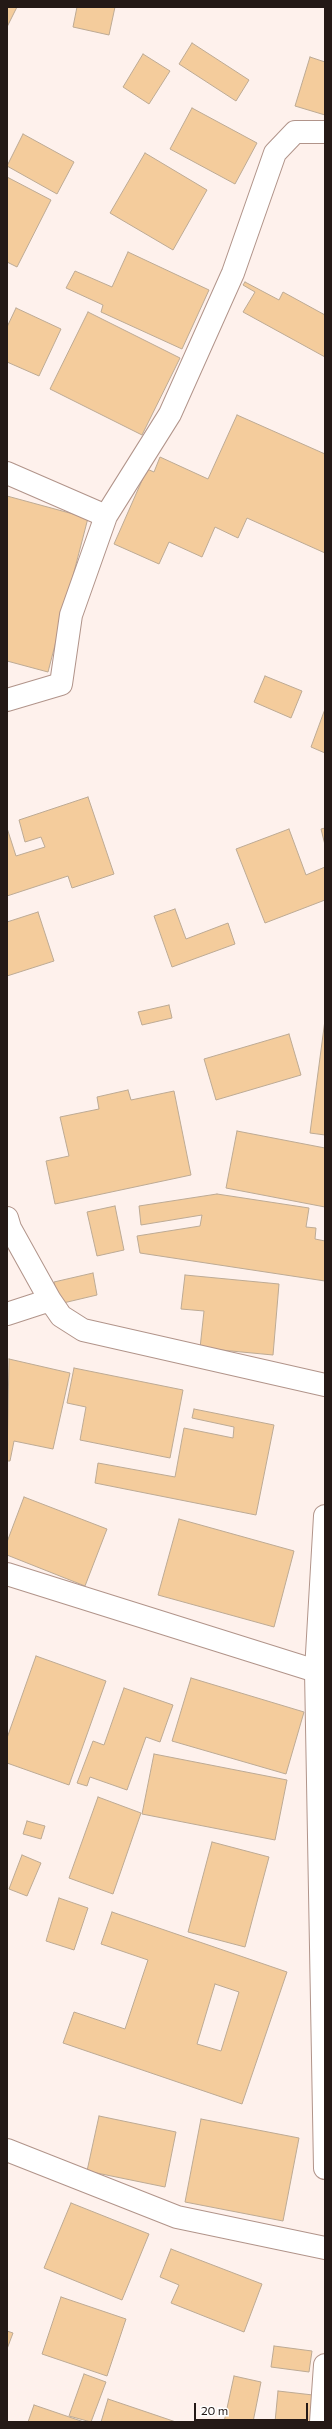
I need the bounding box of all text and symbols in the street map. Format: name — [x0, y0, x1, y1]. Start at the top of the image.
scale bar — [196, 2395, 310, 2421]
text: 20 m — [201, 2403, 228, 2417]

